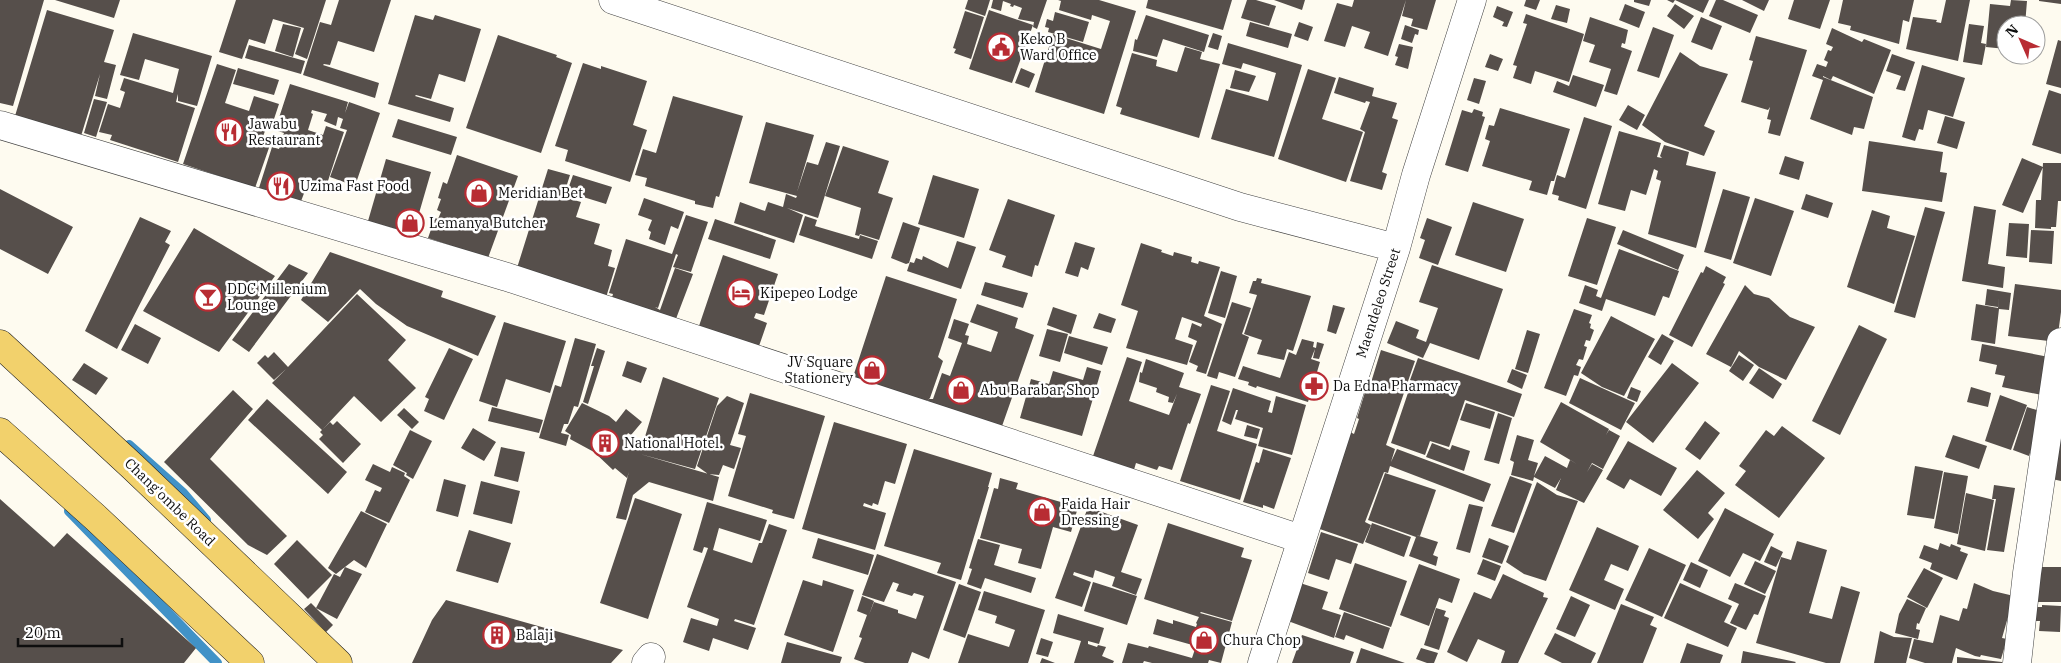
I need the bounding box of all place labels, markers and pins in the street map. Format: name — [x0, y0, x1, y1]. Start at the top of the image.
place label: Keko B Ward Office — [1020, 30, 1097, 64]
public building icon: Keko B Ward Office — [986, 32, 1016, 62]
place label: Jawabu Restaurant — [248, 115, 320, 149]
restaurant icon: Jawabu Restaurant — [214, 117, 244, 147]
restaurant icon: Uzima Fast Food — [266, 171, 296, 201]
place label: Uzima Fast Food — [300, 177, 410, 195]
shop icon: Meridian Bet — [464, 178, 494, 208]
place label: Meridian Bet — [498, 184, 583, 202]
shop icon: Lemanya Butcher — [395, 208, 425, 238]
place label: Lemanya Butcher — [429, 214, 546, 232]
hotel icon: Kipepeo Lodge — [726, 278, 756, 308]
place label: DDC Millenium Lounge — [227, 280, 327, 314]
bar icon: DDC Millenium Lounge — [193, 282, 223, 312]
place label: Kipepeo Lodge — [760, 284, 858, 302]
place label: JV Square Stationery — [785, 353, 854, 387]
shop icon: JV Square Stationery — [857, 355, 887, 385]
pharmacy icon: Da Edna Pharmacy — [1299, 371, 1329, 401]
shop icon: Abu Barabar Shop — [946, 375, 976, 405]
place label: Da Edna Pharmacy — [1333, 377, 1459, 395]
place label: Abu Barabar Shop — [980, 381, 1100, 399]
building icon: National Hotel. — [590, 428, 620, 458]
place label: National Hotel. — [624, 434, 723, 452]
place label: Faida Hair Dressing — [1061, 495, 1131, 529]
shop icon: Faida Hair Dressing — [1027, 497, 1057, 527]
building icon: Balaji — [482, 620, 512, 650]
shop icon: Chura Chop — [1189, 625, 1219, 655]
place label: Balaji — [516, 626, 554, 644]
place label: Chura Chop — [1223, 631, 1301, 649]

